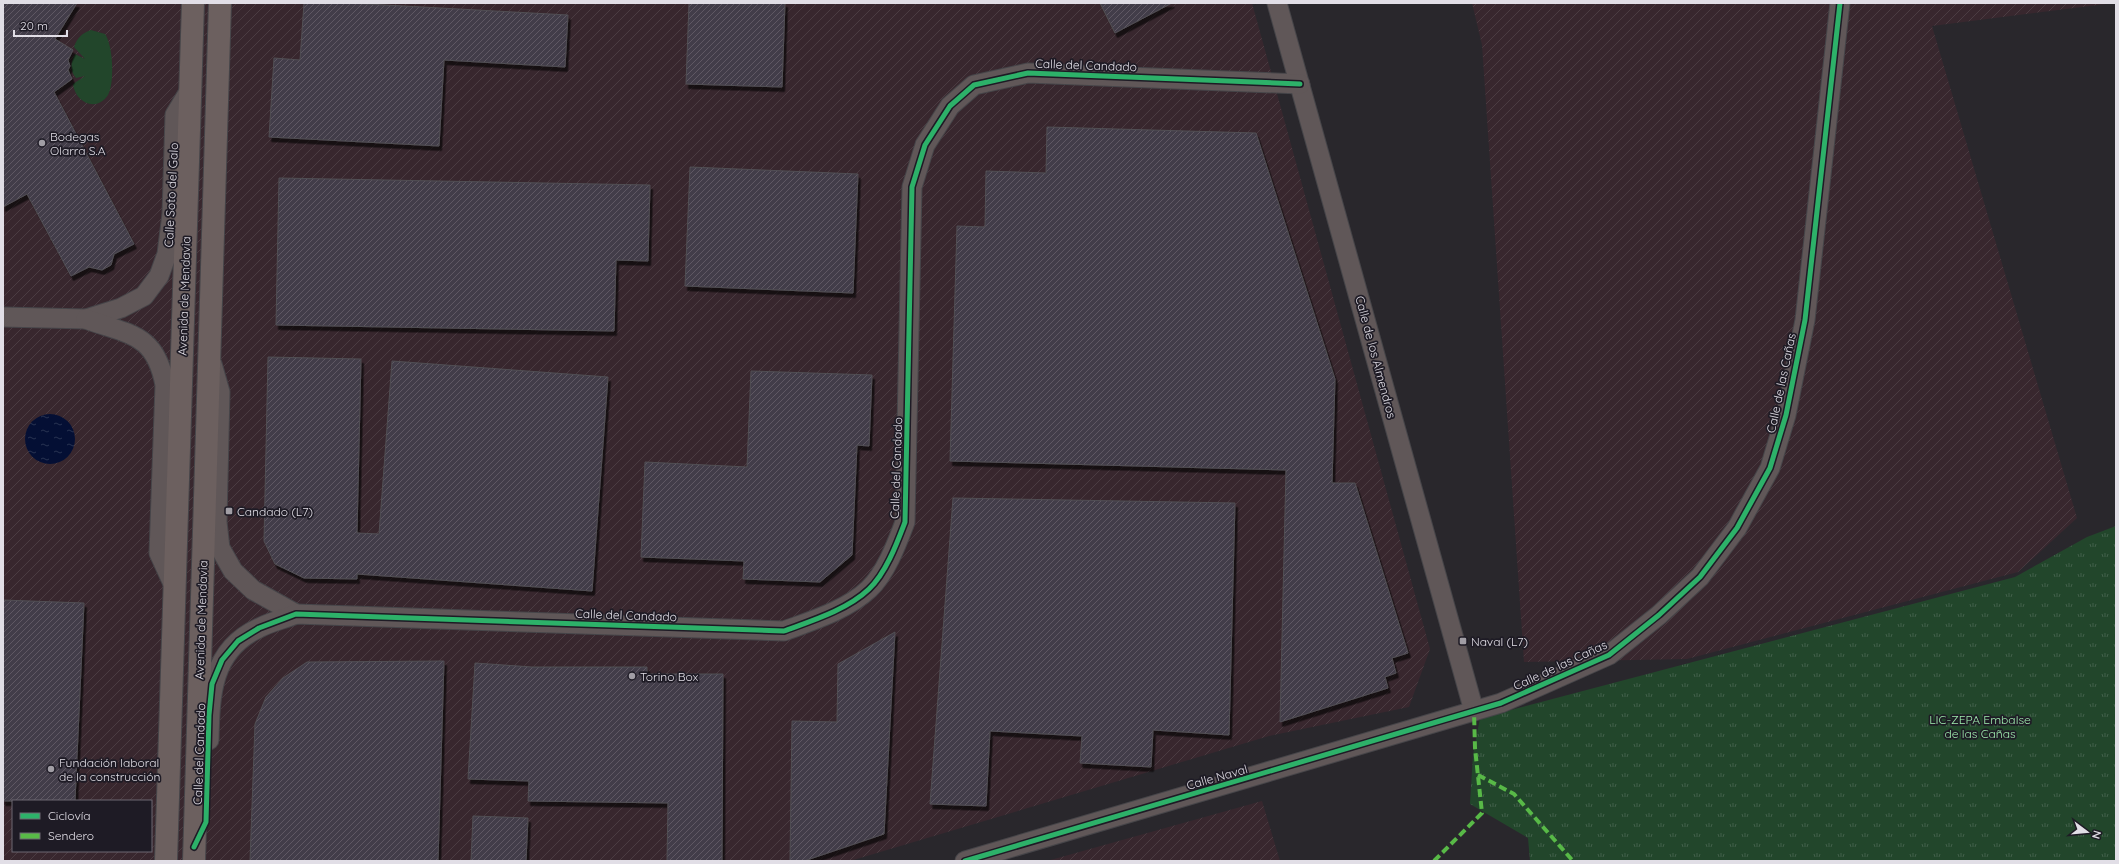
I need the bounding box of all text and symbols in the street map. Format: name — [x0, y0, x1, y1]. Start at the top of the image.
scale bar — [14, 12, 67, 38]
text: 20 m — [20, 18, 48, 33]
street label: Calle del Candado — [1035, 56, 1137, 74]
place label: Bodegas Olarra S.A — [50, 129, 106, 158]
marker: Bodegas Olarra S.A — [37, 138, 47, 148]
street label: Calle Soto del Galo — [161, 142, 181, 248]
street label: Avenida de Mendavia — [174, 236, 194, 356]
street label: Calle de los Almendros — [1352, 294, 1400, 420]
street label: Calle de las Cañas — [1763, 331, 1799, 434]
street label: Calle del Candado — [887, 417, 905, 519]
place label: Candado (L7) — [237, 504, 313, 519]
marker: Candado (L7) — [224, 506, 234, 516]
street label: Avenida de Mendavia — [191, 560, 211, 680]
street label: Calle del Candado — [575, 606, 677, 624]
place label: Naval (L7) — [1471, 634, 1528, 649]
marker: Naval (L7) — [1458, 636, 1468, 646]
street label: Calle de las Cañas — [1511, 637, 1610, 693]
place label: Torino Box — [640, 669, 699, 684]
marker: Torino Box — [627, 671, 637, 681]
street label: Calle del Candado — [190, 703, 208, 805]
park label: LIC-ZEPA Embalse de las Cañas — [1929, 712, 2031, 741]
place label: Fundación laboral de la construcción — [59, 755, 160, 784]
street label: Calle Naval — [1185, 761, 1249, 793]
marker: Fundación laboral de la construcción — [46, 764, 56, 774]
legend — [12, 800, 152, 852]
text: Ciclovía — [48, 808, 91, 823]
north arrow — [2067, 812, 2107, 852]
text: Sendero — [48, 828, 94, 843]
text: N — [2089, 829, 2104, 841]

